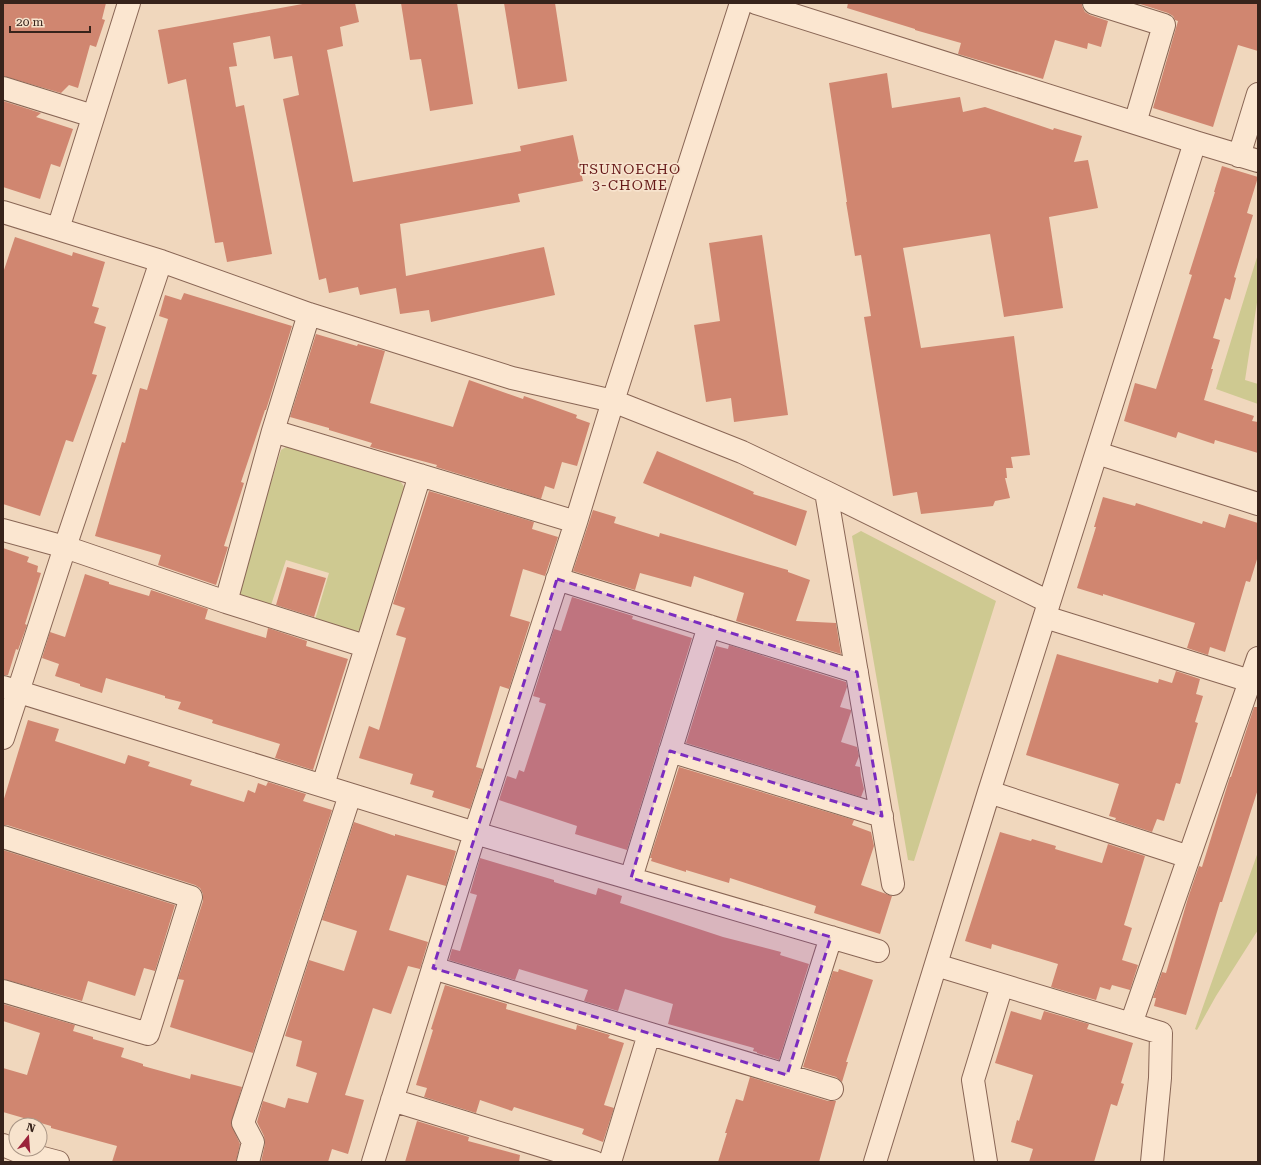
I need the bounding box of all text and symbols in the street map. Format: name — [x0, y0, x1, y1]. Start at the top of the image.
scale bar — [10, 8, 90, 34]
text: 20 m — [16, 15, 43, 29]
district label: TSUNOECHO 3-CHOME — [579, 161, 681, 193]
north arrow — [8, 1117, 48, 1157]
text: N — [25, 1120, 37, 1136]

